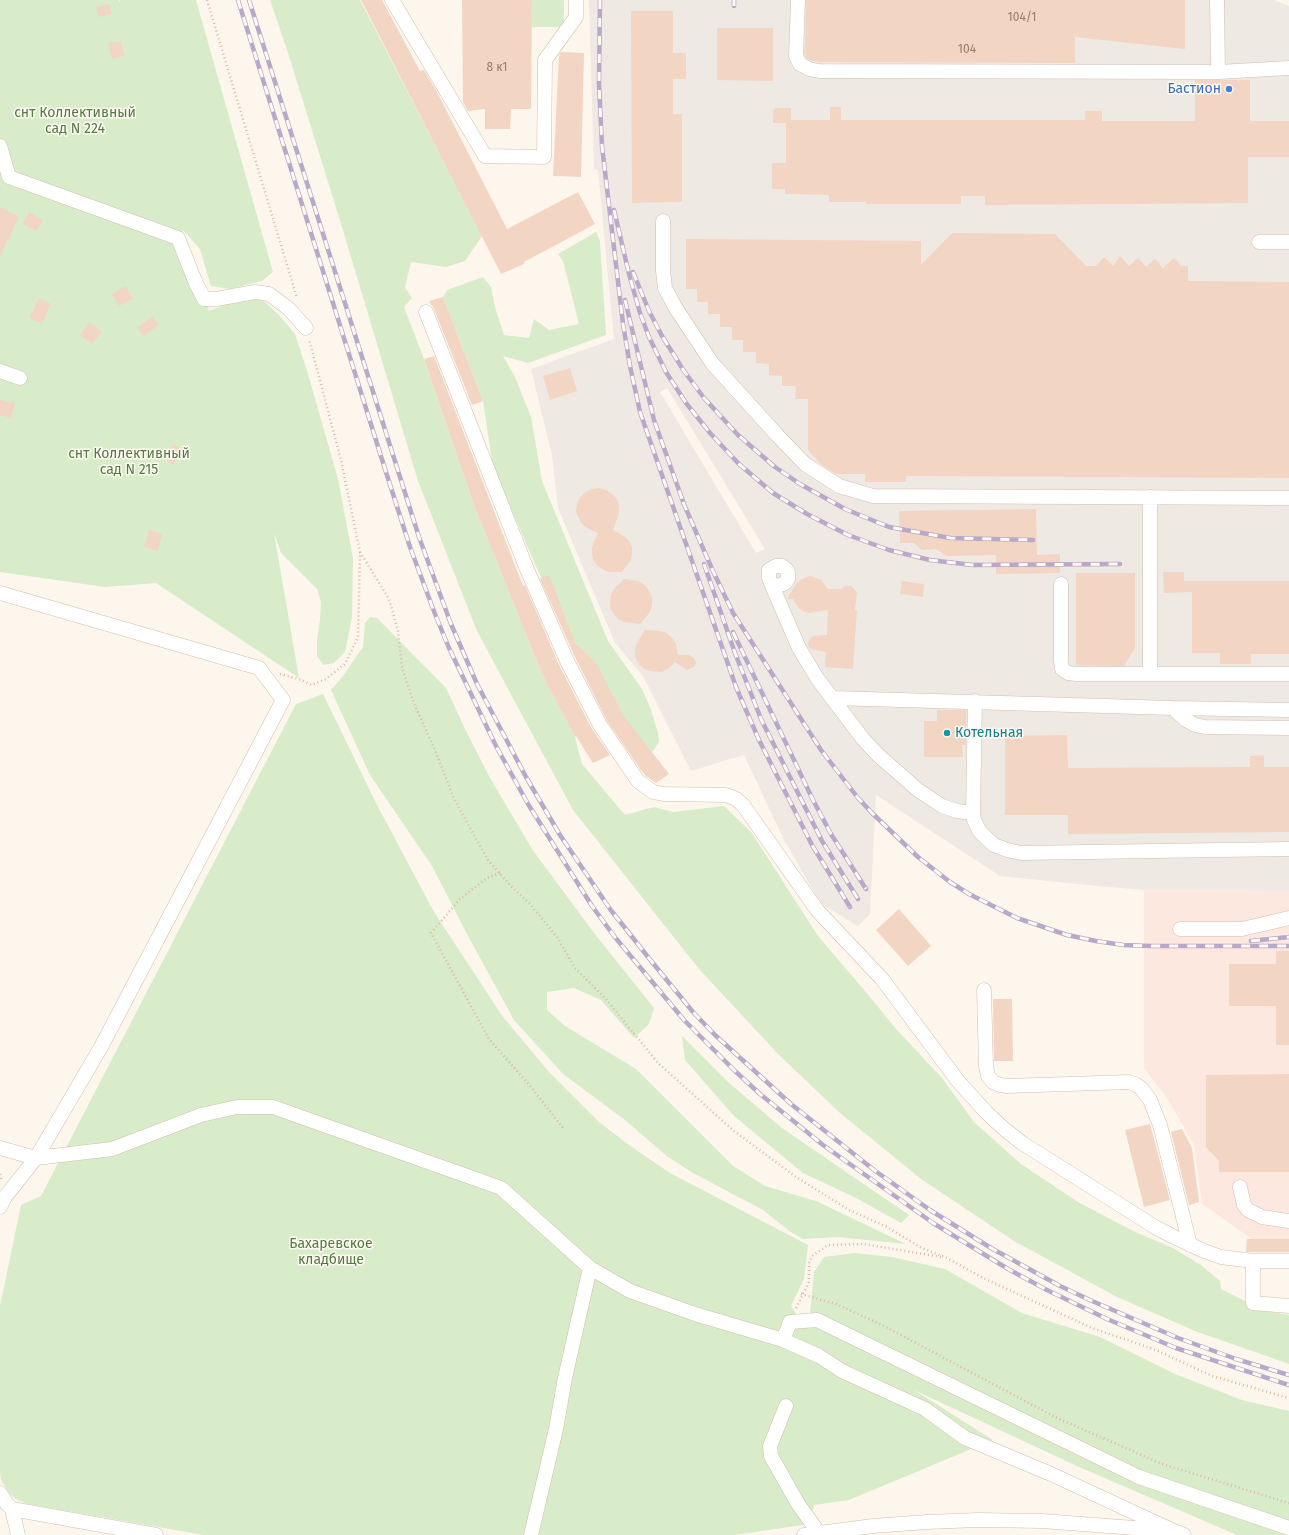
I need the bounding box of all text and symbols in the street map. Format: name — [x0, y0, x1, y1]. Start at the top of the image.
house number: 104/1 — [1008, 11, 1036, 25]
house number: 104 — [958, 43, 976, 57]
house number: 8 к1 — [486, 61, 508, 75]
place label: Бастион — [1167, 81, 1221, 97]
marker: Бастион — [1224, 84, 1234, 94]
park label: снт Коллективный сад N 224 — [14, 105, 136, 138]
park label: снт Коллективный сад N 215 — [68, 446, 190, 478]
place label: Котельная — [955, 725, 1023, 741]
marker: Котельная — [942, 728, 952, 738]
park label: Бахаревское кладбище — [289, 1236, 373, 1268]

